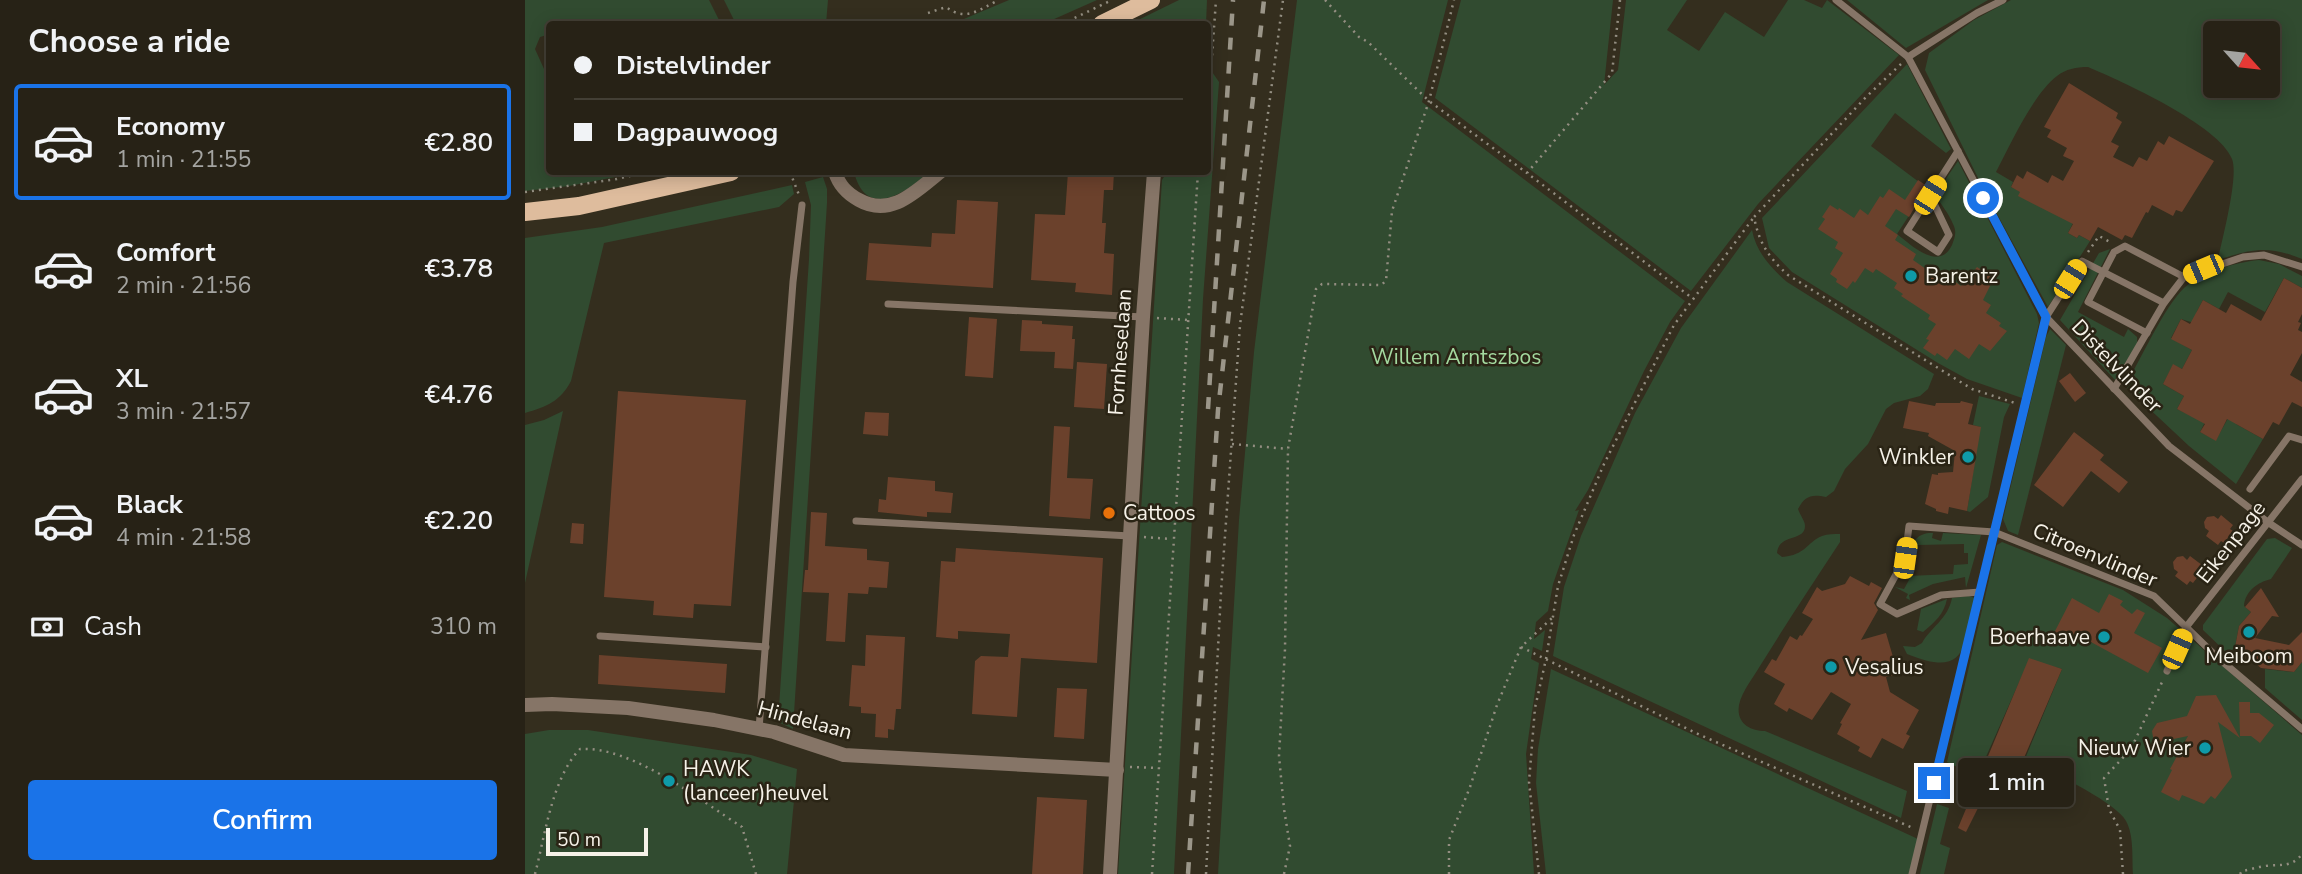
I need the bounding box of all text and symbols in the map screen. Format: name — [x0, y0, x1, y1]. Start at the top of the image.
text: Choose a ride — [28, 20, 230, 63]
north arrow — [2203, 21, 2280, 98]
map controls — [2203, 21, 2280, 98]
text: Distelvlinder — [616, 48, 771, 83]
text: Economy — [116, 109, 225, 144]
icon: car — [32, 111, 95, 174]
text: Dagpauwoog — [616, 115, 778, 150]
text: €2.80 — [424, 125, 493, 160]
text: 1 min · 21:55 — [116, 144, 251, 175]
car — [1910, 172, 1951, 218]
route start — [1967, 182, 1999, 214]
text: Comfort — [116, 235, 216, 270]
icon: car — [32, 237, 95, 300]
text: €3.78 — [424, 251, 493, 286]
car — [2180, 251, 2227, 287]
car — [2050, 256, 2091, 302]
place label: Barentz — [1925, 262, 1998, 290]
marker: Barentz — [1903, 268, 1919, 284]
text: 2 min · 21:56 — [116, 270, 251, 301]
street label: Fornheselaan — [1102, 288, 1138, 416]
street label: Distelvlinder — [2065, 313, 2169, 419]
park label: Willem Arntszbos — [1371, 343, 1541, 371]
text: XL — [116, 361, 148, 396]
icon: car — [32, 363, 95, 426]
text: €4.76 — [424, 377, 493, 412]
text: 3 min · 21:57 — [116, 396, 251, 427]
place label: Winkler — [1879, 443, 1954, 471]
marker: Winkler — [1960, 449, 1976, 465]
text: Black — [116, 487, 183, 522]
icon: car — [32, 489, 95, 552]
street label: Eikenpage — [2190, 495, 2272, 589]
place label: Cattoos — [1123, 499, 1196, 527]
text: €2.20 — [424, 503, 493, 538]
marker: Cattoos — [1101, 505, 1117, 521]
street label: Citroenvlinder — [2028, 516, 2162, 594]
text: 4 min · 21:58 — [116, 522, 251, 553]
car — [1892, 536, 1919, 580]
icon: cash — [28, 608, 66, 646]
text: Cash — [84, 609, 142, 644]
text: 310 m — [430, 611, 497, 642]
place label: Boerhaave — [1990, 623, 2090, 651]
marker: Meiboom — [2241, 624, 2257, 640]
car — [2159, 626, 2196, 672]
marker: Boerhaave — [2096, 629, 2112, 645]
place label: Meiboom — [2205, 642, 2293, 670]
place label: Vesalius — [1844, 653, 1924, 681]
marker: Vesalius — [1823, 659, 1839, 675]
street label: Hindelaan — [755, 694, 855, 746]
place label: Nieuw Wier — [2078, 734, 2191, 762]
marker: Nieuw Wier — [2197, 740, 2213, 756]
place label: HAWK (lanceer)heuvel — [683, 755, 829, 807]
callout: 1 min — [1959, 758, 2074, 808]
route end — [1918, 767, 1950, 799]
text: 1 min — [1987, 767, 2045, 798]
marker: HAWK (lanceer)heuvel — [661, 773, 677, 789]
button: Confirm — [28, 780, 497, 860]
scale bar — [546, 825, 647, 857]
text: 50 m — [557, 827, 601, 853]

